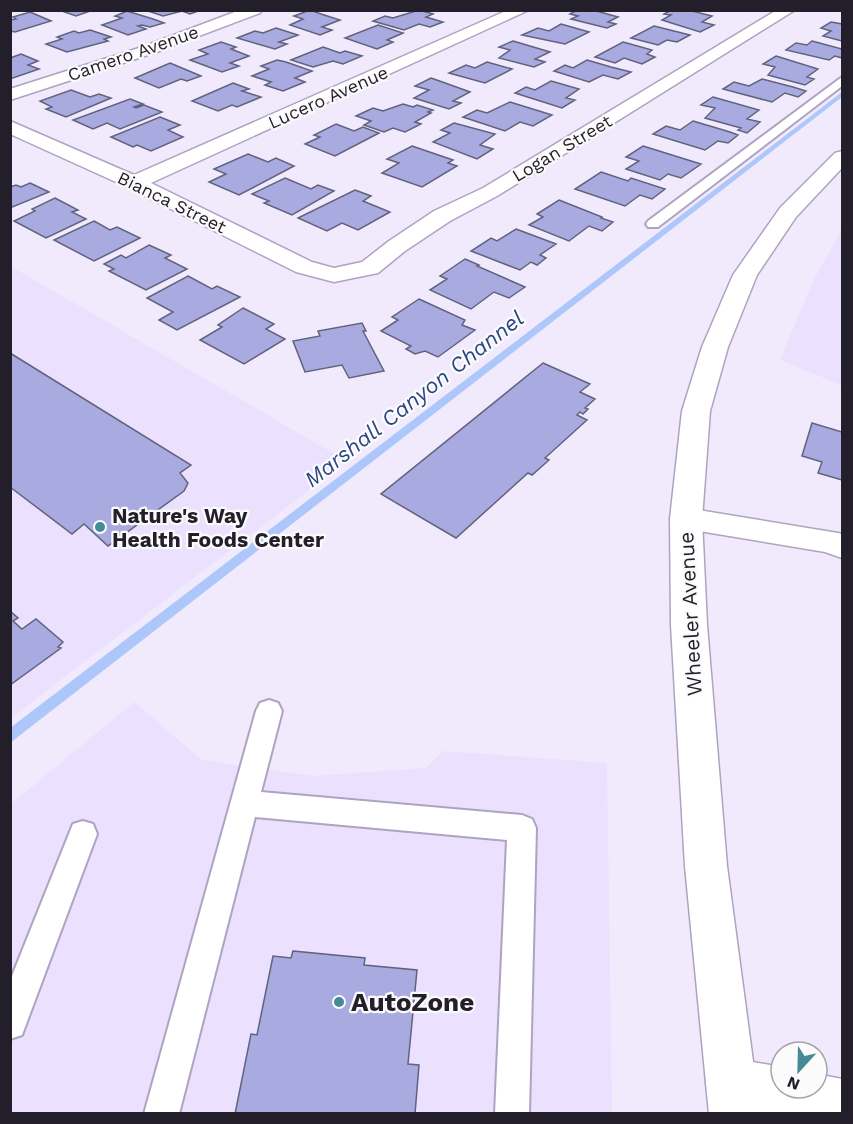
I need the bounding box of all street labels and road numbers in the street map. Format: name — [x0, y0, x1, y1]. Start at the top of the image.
street label: Camero Avenue — [65, 21, 201, 85]
street label: Lucero Avenue — [265, 61, 391, 133]
street label: Logan Street — [508, 110, 616, 186]
street label: Bianca Street — [114, 167, 230, 238]
street label: Wheeler Avenue — [673, 531, 707, 697]

